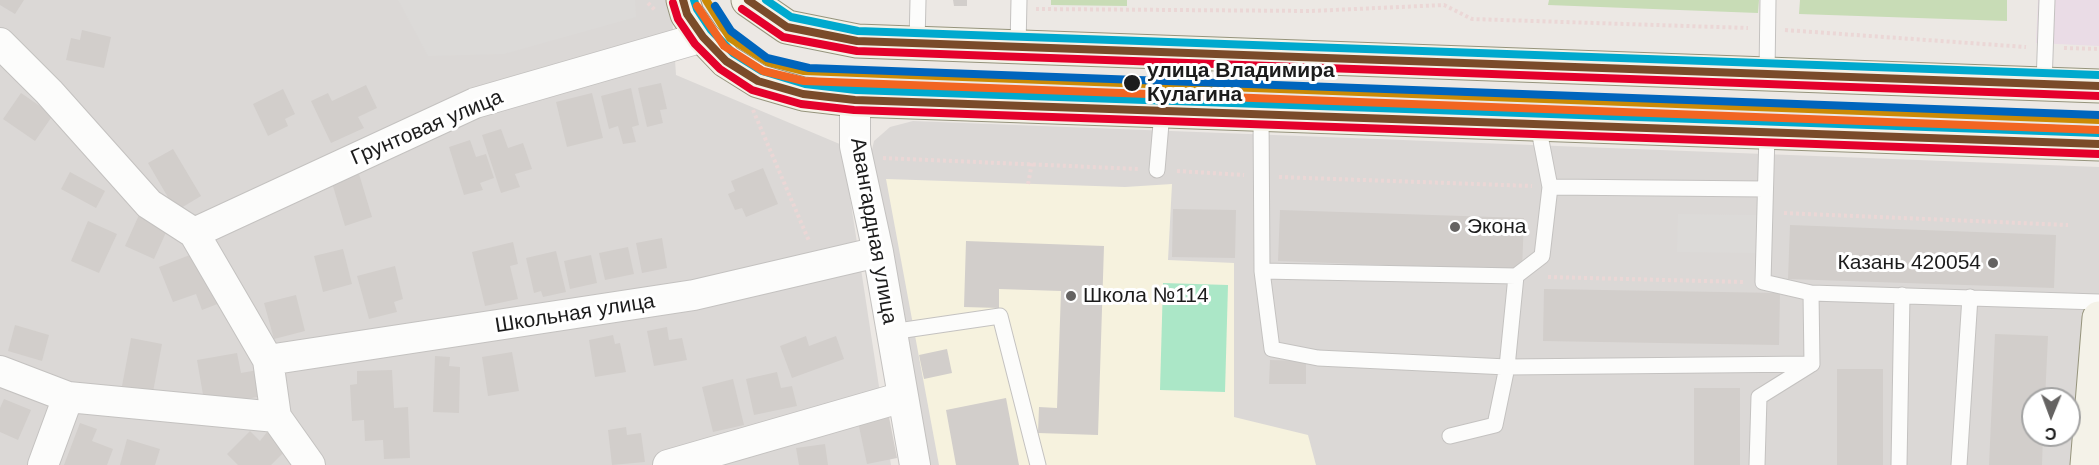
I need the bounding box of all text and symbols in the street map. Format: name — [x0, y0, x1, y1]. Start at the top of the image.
place label: улица Владимира Кулагина — [1147, 58, 1335, 108]
marker: улица Владимира Кулагина — [1122, 73, 1142, 93]
street label: Грунтовая улица — [347, 85, 507, 171]
street label: Авангардная улица — [844, 136, 902, 326]
place label: Экона — [1467, 214, 1526, 240]
marker: Экона — [1448, 220, 1462, 234]
place label: Казань 420054 — [1838, 250, 1981, 276]
marker: Казань 420054 — [1986, 256, 2000, 270]
place label: Школа №114 — [1083, 283, 1209, 309]
street label: Школьная улица — [493, 289, 657, 339]
marker: Школа №114 — [1064, 289, 1078, 303]
north arrow — [2021, 387, 2081, 447]
text: С — [2045, 425, 2057, 442]

